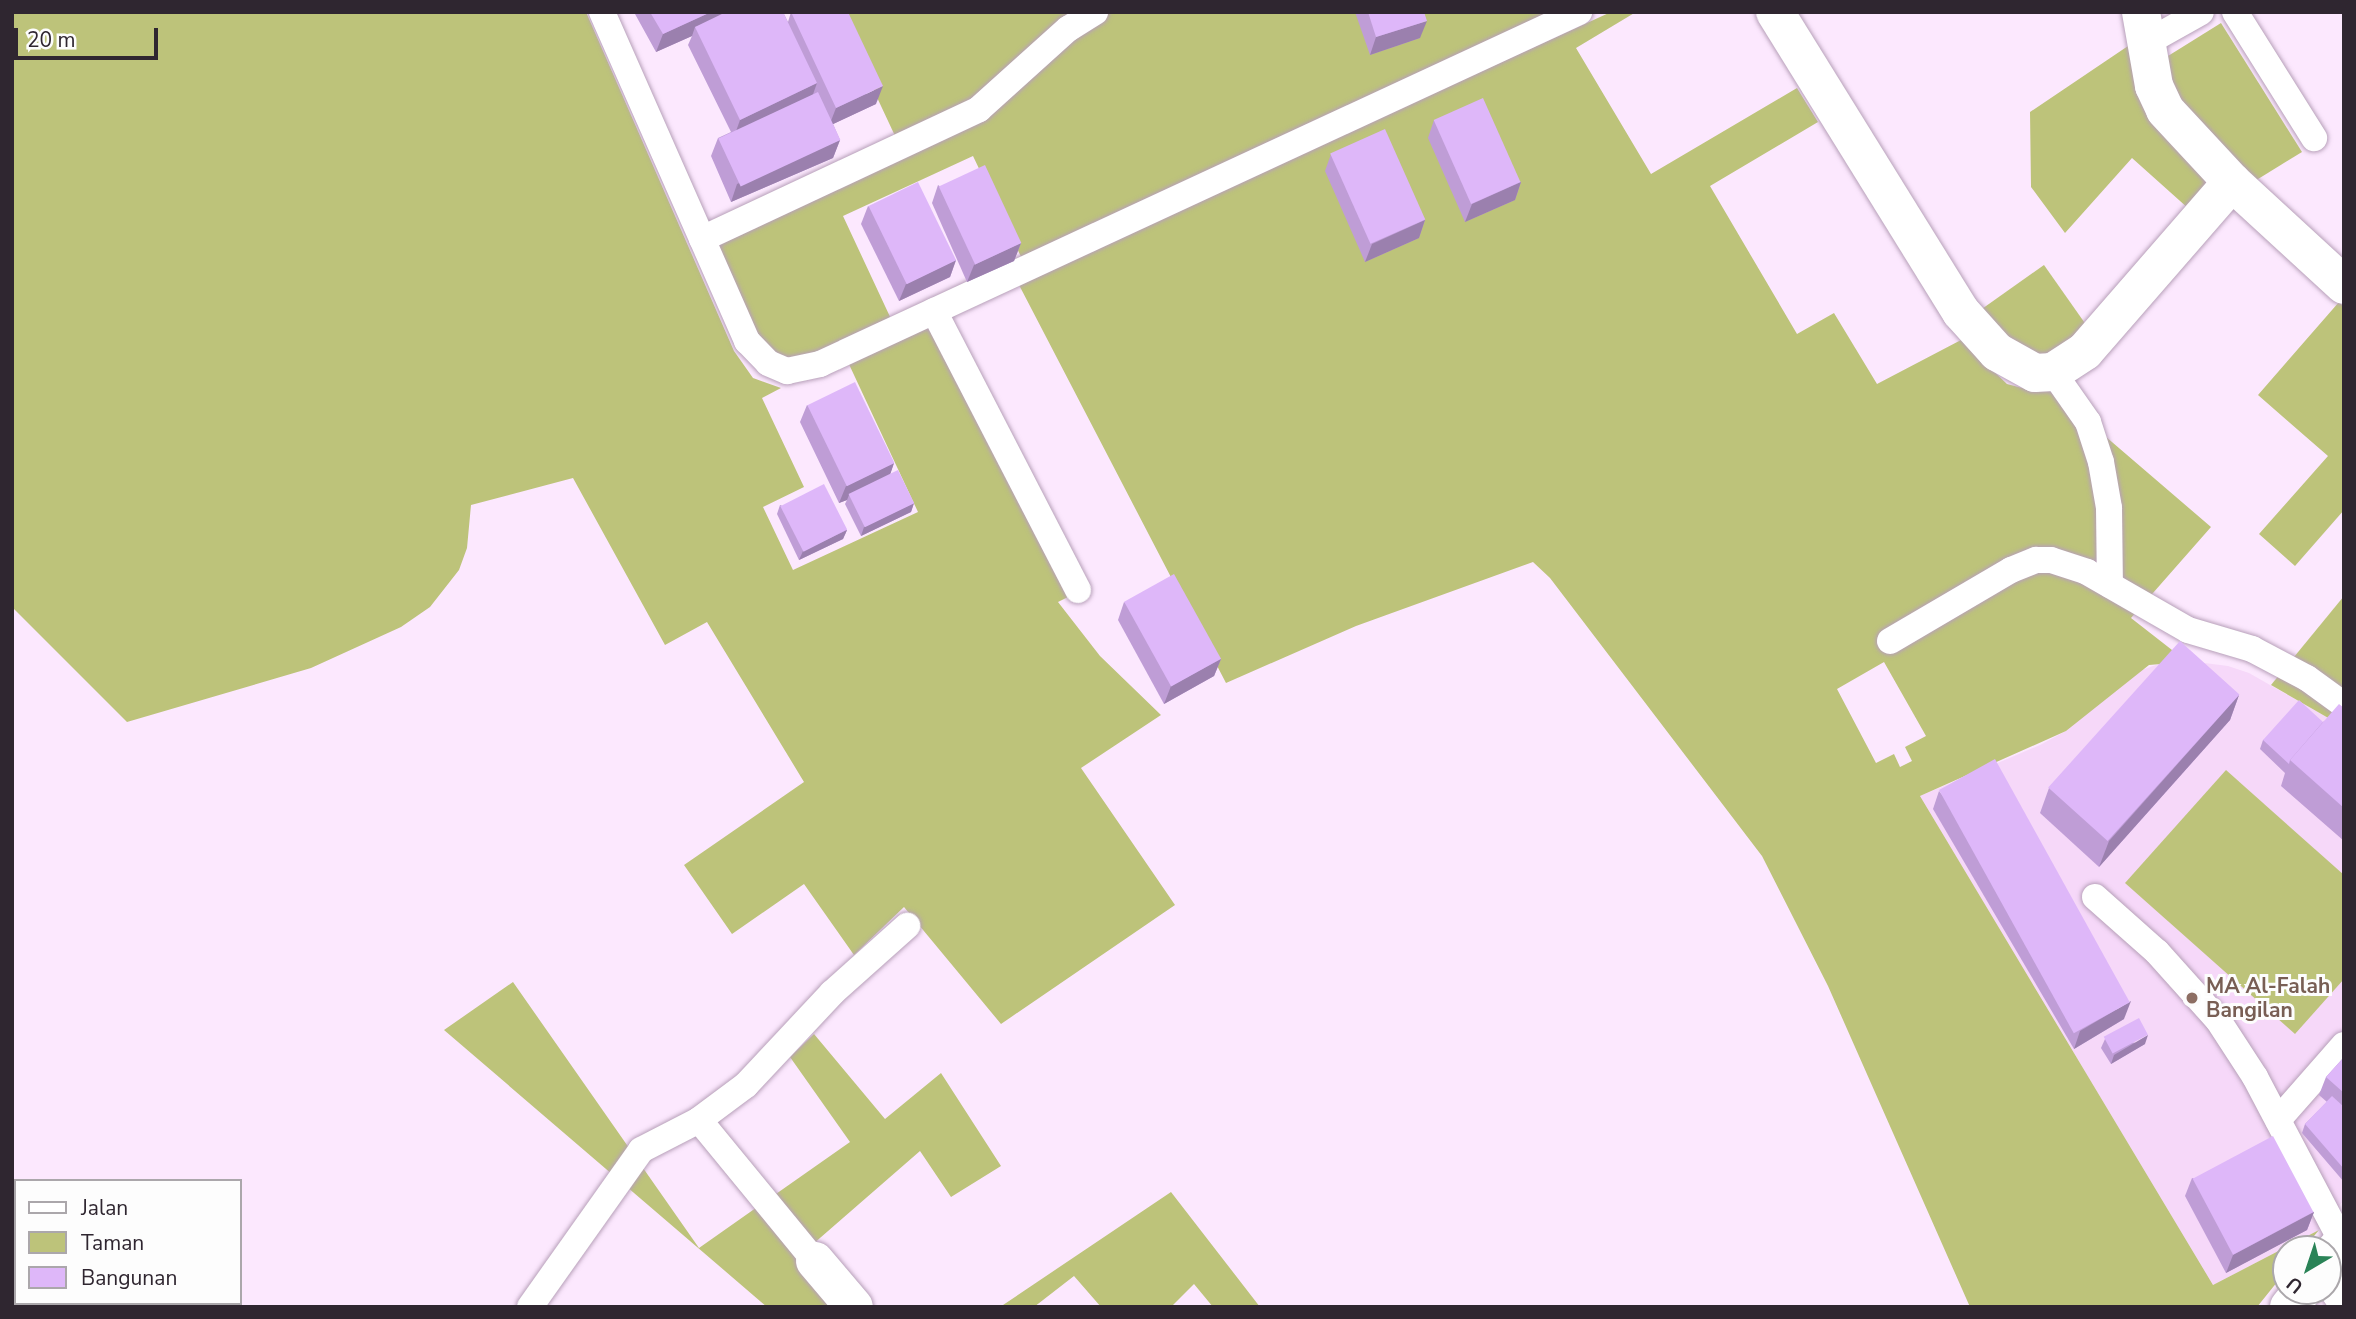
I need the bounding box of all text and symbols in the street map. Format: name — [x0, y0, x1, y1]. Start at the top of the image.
scale bar — [18, 14, 161, 58]
text: 20 m — [27, 26, 76, 54]
place label: MA Al-Falah Bangilan — [2206, 973, 2330, 1023]
marker: MA Al-Falah Bangilan — [2184, 990, 2200, 1006]
legend — [14, 1179, 242, 1305]
text: Jalan — [81, 1194, 128, 1222]
text: Taman — [81, 1229, 144, 1257]
north arrow — [2272, 1235, 2342, 1305]
text: Bangunan — [81, 1264, 177, 1292]
text: U — [2281, 1270, 2309, 1299]

